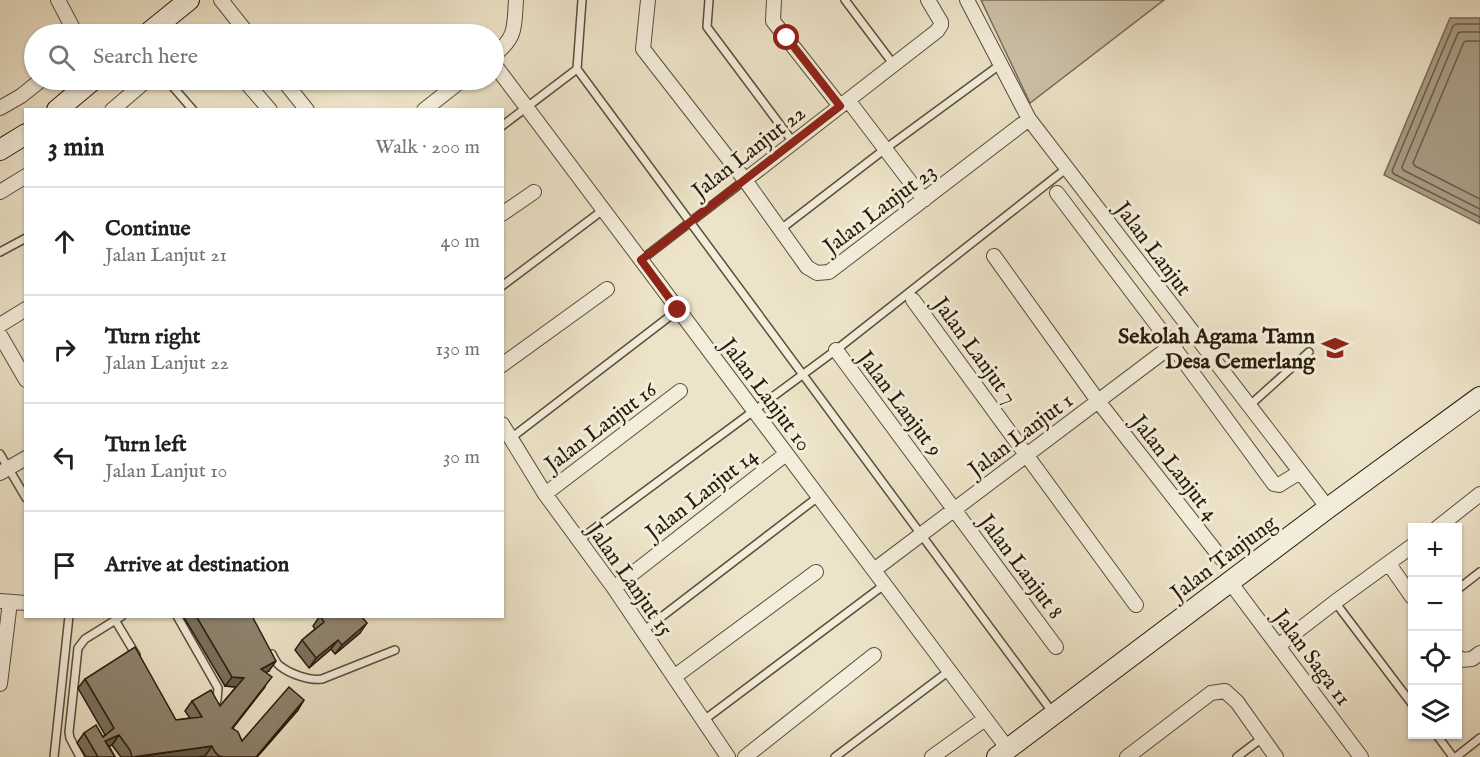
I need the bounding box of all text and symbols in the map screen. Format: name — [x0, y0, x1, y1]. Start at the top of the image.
search box — [24, 24, 504, 90]
route start — [773, 24, 799, 50]
icon: search — [45, 41, 78, 74]
text: Search here — [93, 43, 198, 71]
street label: Jalan Lanjut 22 — [685, 100, 812, 207]
text: 3 min — [48, 131, 104, 164]
text: Walk · 200 m — [375, 135, 480, 160]
street label: Jalan Lanjut 23 — [816, 158, 942, 263]
street label: Jalan Lanjut — [1106, 194, 1197, 302]
text: Continue — [105, 215, 191, 243]
icon: ahead — [48, 225, 81, 258]
text: 40 m — [441, 229, 480, 254]
text: Jalan Lanjut 21 — [105, 243, 227, 268]
street label: Jalan Lanjut 7 — [924, 290, 1023, 410]
route end — [664, 296, 690, 322]
text: Turn right — [105, 323, 200, 351]
place label: Sekolah Agama Tamn Desa Cemerlang — [1118, 323, 1316, 376]
street label: Jalan Lanjut 10 — [712, 331, 817, 457]
icon: right — [48, 333, 81, 366]
school or university icon: Sekolah Agama Tamn Desa Cemerlang — [1320, 333, 1350, 363]
text: 130 m — [435, 337, 480, 362]
street label: Jalan Lanjut 9 — [849, 343, 948, 463]
text: Jalan Lanjut 22 — [105, 351, 229, 376]
street label: Jalan Lanjut 16 — [537, 376, 663, 481]
street label: Jalan Lanjut 1 — [961, 387, 1079, 486]
street label: Jalan Lanjut 4 — [1123, 407, 1225, 527]
text: Turn left — [105, 431, 187, 459]
icon: left — [48, 441, 81, 474]
street label: Jalan Lanjut 14 — [638, 442, 764, 549]
text: 30 m — [443, 445, 480, 470]
text: Jalan Lanjut 10 — [105, 459, 227, 484]
street label: Jalan Lanjut 8 — [970, 507, 1069, 625]
street label: Jalan Tanjung — [1163, 509, 1284, 609]
street label: Jalan Lanjut 15 — [578, 516, 679, 642]
map controls — [1408, 523, 1462, 739]
button: + — [1408, 523, 1462, 577]
icon: arrive — [48, 549, 81, 582]
text: Arrive at destination — [105, 551, 289, 579]
button: − — [1408, 577, 1462, 631]
street label: Jalan Saga 11 — [1264, 602, 1357, 712]
button: locate — [1408, 631, 1462, 685]
button: layers — [1408, 685, 1462, 739]

